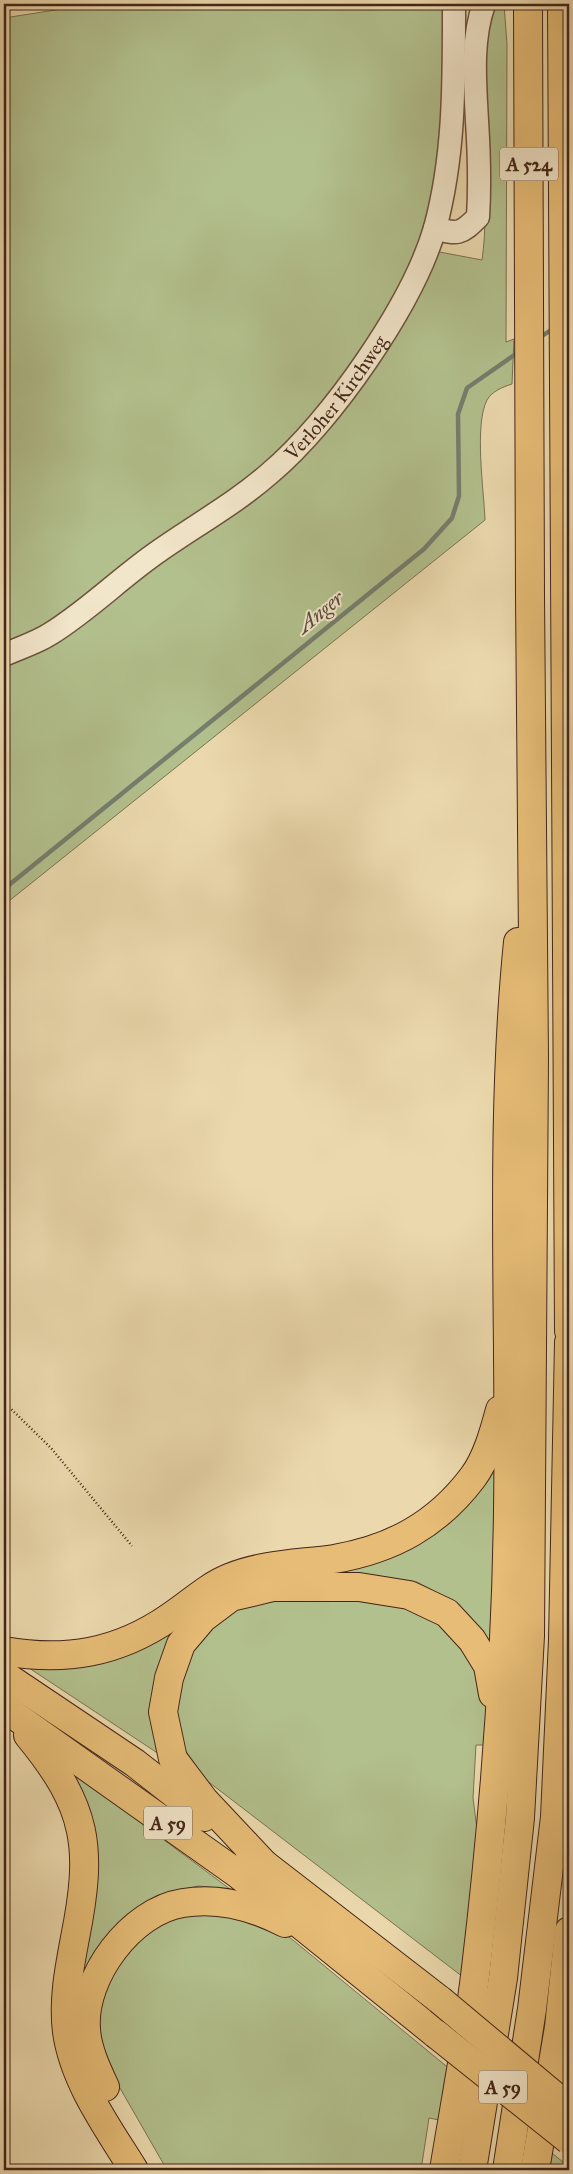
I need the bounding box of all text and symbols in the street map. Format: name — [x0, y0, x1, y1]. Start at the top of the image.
road number: A 524 — [500, 147, 558, 180]
street label: Verloher Kirchweg — [279, 330, 393, 466]
water label: Anger — [290, 584, 350, 640]
road number: A 59 — [144, 1806, 192, 1840]
road number: A 59 — [479, 2070, 527, 2104]

